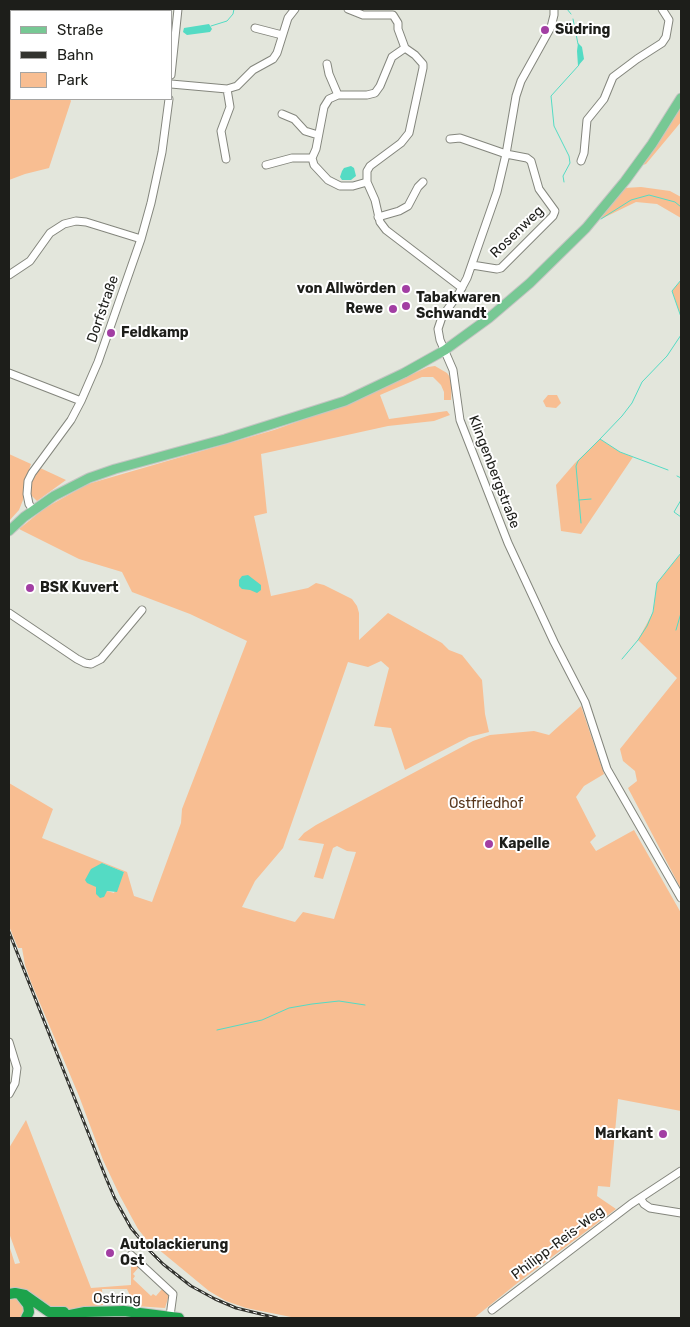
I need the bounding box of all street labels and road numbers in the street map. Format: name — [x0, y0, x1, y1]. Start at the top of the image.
street label: Rosenweg — [487, 202, 547, 262]
street label: Dorfstraße — [84, 273, 122, 345]
street label: Klingenbergstraße — [465, 413, 523, 531]
street label: Philipp-Reis-Weg — [508, 1203, 608, 1283]
street label: Ostring — [93, 1290, 141, 1308]

